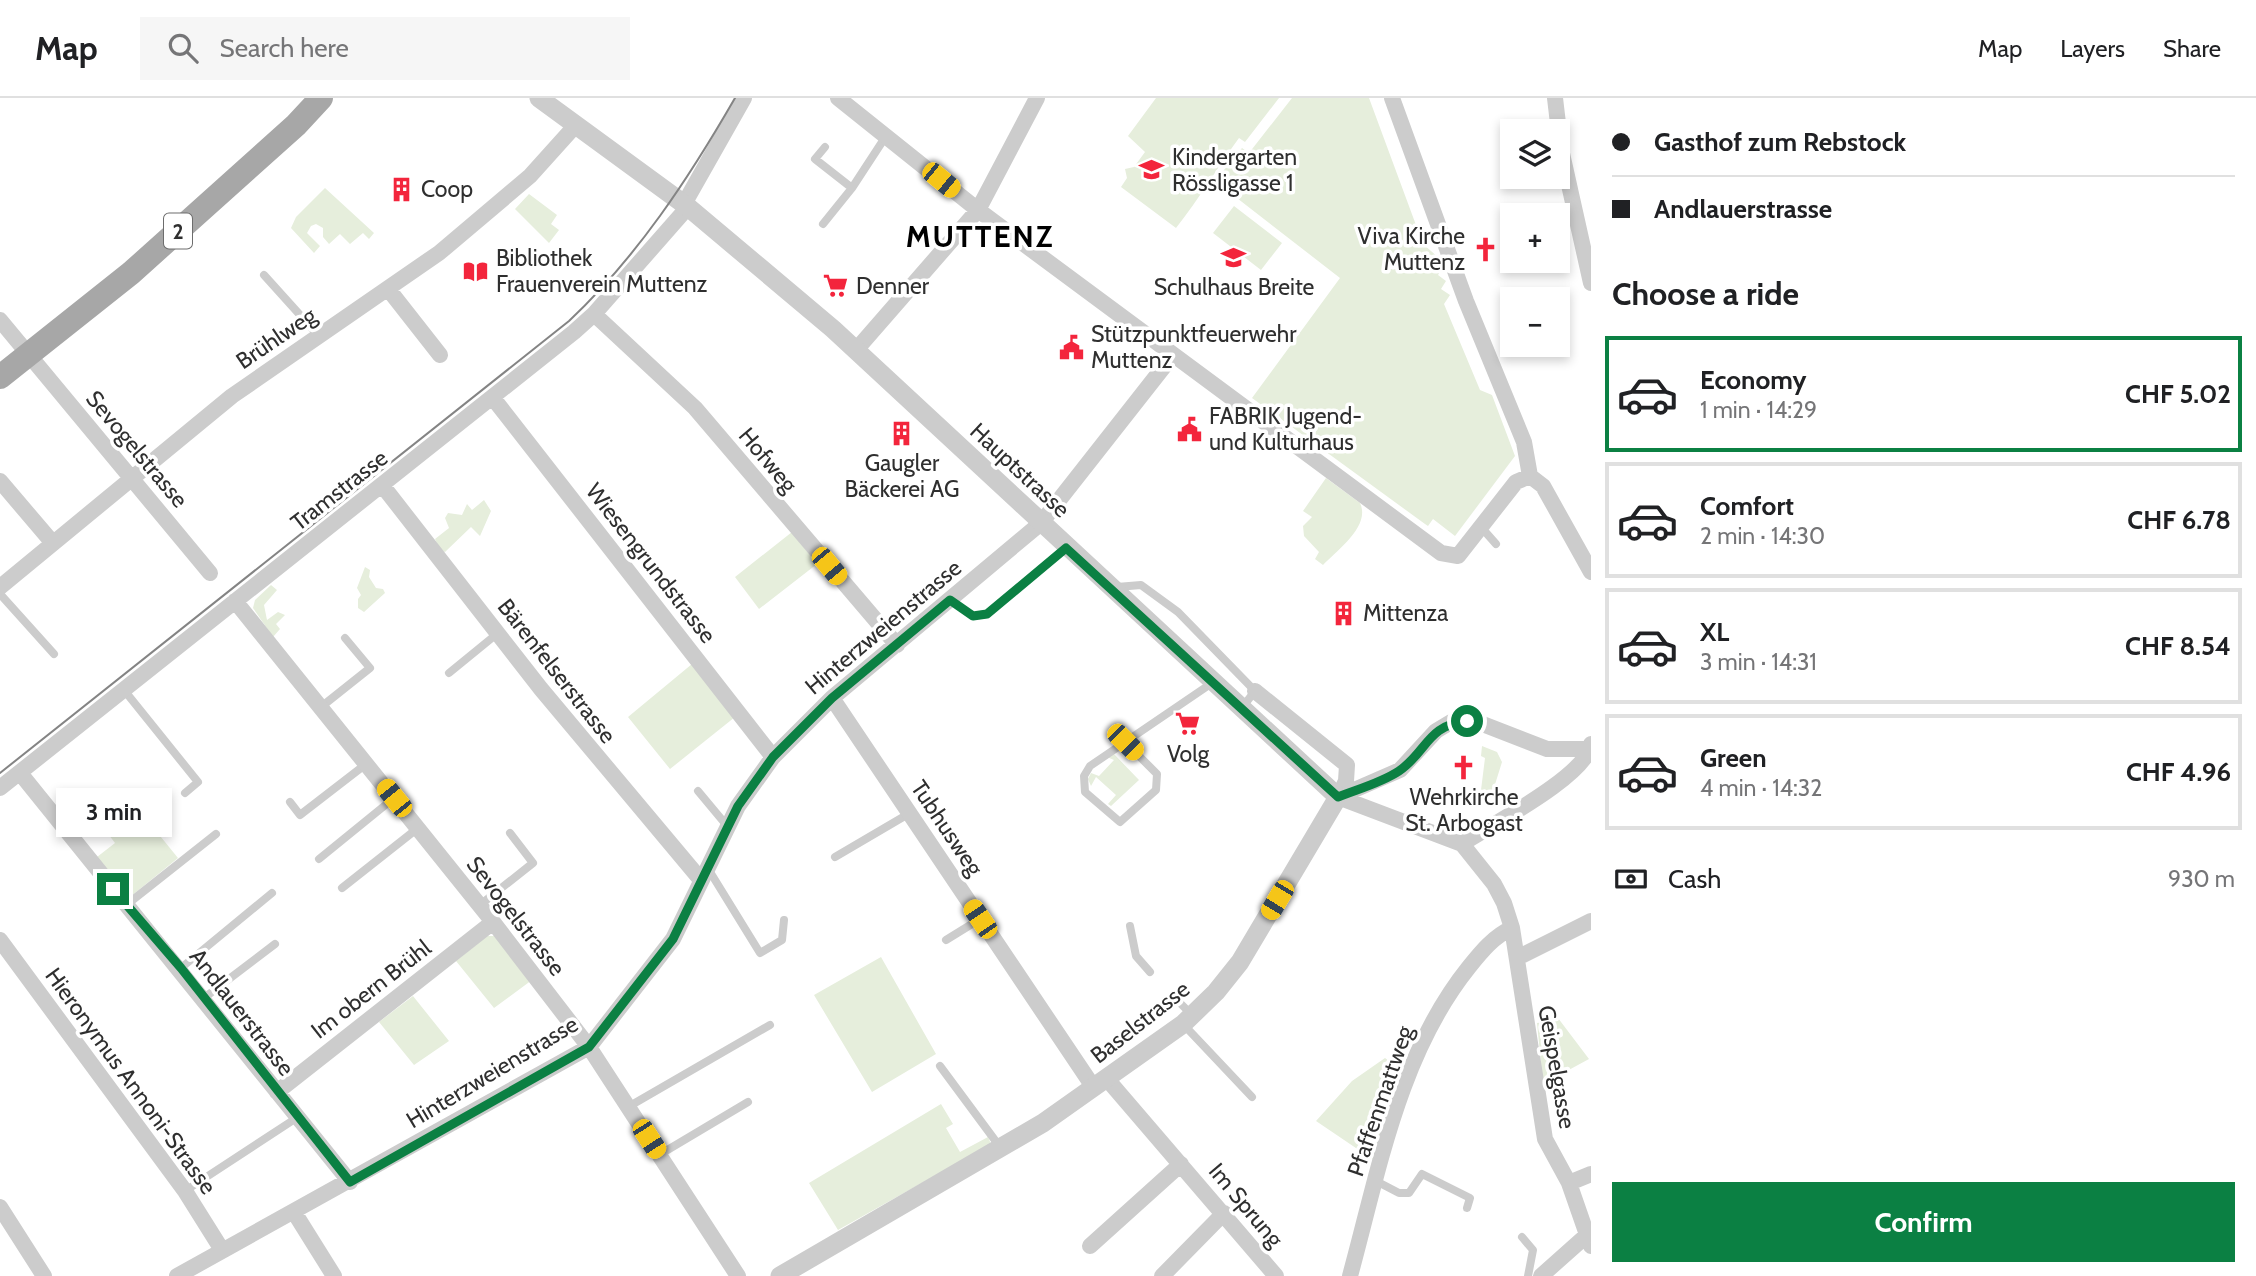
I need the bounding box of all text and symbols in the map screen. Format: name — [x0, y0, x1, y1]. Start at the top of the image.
search box — [140, 17, 630, 80]
text: Map — [35, 28, 98, 68]
icon: search — [164, 29, 202, 67]
text: Search here — [220, 32, 349, 64]
text: Map — [1978, 34, 2022, 63]
text: Layers — [2060, 34, 2125, 63]
text: Share — [2163, 34, 2221, 63]
map controls — [1500, 119, 1570, 357]
button: layers — [1500, 119, 1570, 189]
text: Gasthof zum Rebstock — [1654, 126, 1906, 158]
place label: Kindergarten Rössligasse 1 — [1172, 143, 1297, 197]
school or university icon: Kindergarten Rössligasse 1 — [1138, 156, 1166, 184]
car — [919, 159, 964, 201]
building icon: Coop — [387, 175, 415, 203]
place label: Coop — [421, 175, 473, 203]
text: Andlauerstrasse — [1654, 193, 1832, 225]
button: + — [1500, 203, 1570, 273]
road number: 2 — [164, 214, 192, 248]
district label: MUTTENZ — [906, 218, 1054, 255]
place label: Viva Kirche Muttenz — [1358, 222, 1465, 276]
church icon: Viva Kirche Muttenz — [1471, 235, 1499, 263]
school or university icon: Schulhaus Breite — [1220, 243, 1248, 271]
place label: Bibliothek Frauenverein Muttenz — [496, 244, 708, 298]
library icon: Bibliothek Frauenverein Muttenz — [462, 257, 490, 285]
supermarket icon: Denner — [822, 272, 850, 300]
place label: Denner — [856, 272, 930, 300]
place label: Schulhaus Breite — [1154, 273, 1315, 301]
text: Choose a ride — [1612, 274, 1799, 313]
button: − — [1500, 287, 1570, 357]
street label: Brühlweg — [231, 301, 322, 375]
place label: Stützpunktfeuerwehr Muttenz — [1091, 320, 1297, 374]
public building icon: Stützpunktfeuerwehr Muttenz — [1057, 333, 1085, 361]
icon: car — [1616, 363, 1679, 426]
text: Economy — [1700, 364, 1806, 396]
text: CHF 5.02 — [2125, 378, 2231, 410]
street label: Sevogelstrasse — [80, 385, 194, 513]
text: 1 min · 14:29 — [1700, 396, 1817, 424]
place label: FABRIK Jugend- und Kulturhaus — [1209, 402, 1362, 456]
public building icon: FABRIK Jugend- und Kulturhaus — [1175, 415, 1203, 443]
street label: Hauptstrasse — [964, 417, 1076, 523]
building icon: Gaugler Bäckerei AG — [888, 419, 916, 447]
street label: Hofweg — [733, 422, 803, 498]
street label: Tramstrasse — [285, 443, 393, 536]
place label: Gaugler Bäckerei AG — [845, 449, 959, 503]
street label: Wiesengrundstrasse — [580, 478, 722, 649]
icon: car — [1616, 489, 1679, 552]
text: Comfort — [1700, 490, 1794, 522]
text: CHF 6.78 — [2127, 504, 2231, 536]
text: 2 min · 14:30 — [1700, 522, 1825, 550]
car — [808, 543, 851, 589]
street label: Hinterzweienstrasse — [799, 553, 967, 700]
street label: Bärenfelserstrasse — [492, 593, 622, 749]
building icon: Mittenza — [1329, 599, 1357, 627]
place label: Mittenza — [1363, 599, 1448, 627]
icon: car — [1616, 615, 1679, 678]
text: XL — [1700, 616, 1729, 648]
text: CHF 8.54 — [2125, 630, 2231, 662]
text: 3 min · 14:31 — [1700, 648, 1817, 676]
route start — [1451, 705, 1483, 737]
supermarket icon: Volg — [1174, 710, 1202, 738]
car — [1103, 720, 1148, 764]
place label: Volg — [1167, 740, 1210, 768]
icon: car — [1616, 741, 1679, 804]
text: Green — [1700, 742, 1767, 774]
church icon: Wehrkirche St. Arbogast — [1450, 753, 1478, 781]
text: CHF 4.96 — [2126, 756, 2231, 788]
text: 4 min · 14:32 — [1700, 774, 1822, 802]
car — [373, 775, 416, 821]
street label: Tubhusweg — [905, 775, 989, 881]
place label: Wehrkirche St. Arbogast — [1405, 783, 1523, 837]
callout: 3 min — [55, 788, 171, 836]
text: 3 min — [86, 798, 142, 826]
street label: Sevogelstrasse — [461, 851, 571, 981]
icon: cash — [1612, 860, 1650, 898]
text: Cash — [1668, 863, 1721, 895]
text: 930 m — [2168, 865, 2235, 893]
route end — [97, 873, 129, 905]
car — [1258, 877, 1297, 923]
car — [960, 896, 1001, 942]
street label: Im obern Brühl — [306, 933, 437, 1044]
street label: Andlauerstrasse — [184, 943, 300, 1081]
street label: Hieronymus Annoni-Strasse — [39, 962, 223, 1200]
street label: Baselstrasse — [1085, 975, 1195, 1069]
street label: Geispelgasse — [1532, 1003, 1582, 1131]
street label: Hinterzweienstrasse — [401, 1010, 583, 1134]
street label: Pfaffenmattweg — [1341, 1021, 1419, 1180]
car — [629, 1116, 670, 1162]
street label: Im Sprung — [1203, 1157, 1289, 1253]
button: Confirm — [1612, 1182, 2235, 1262]

